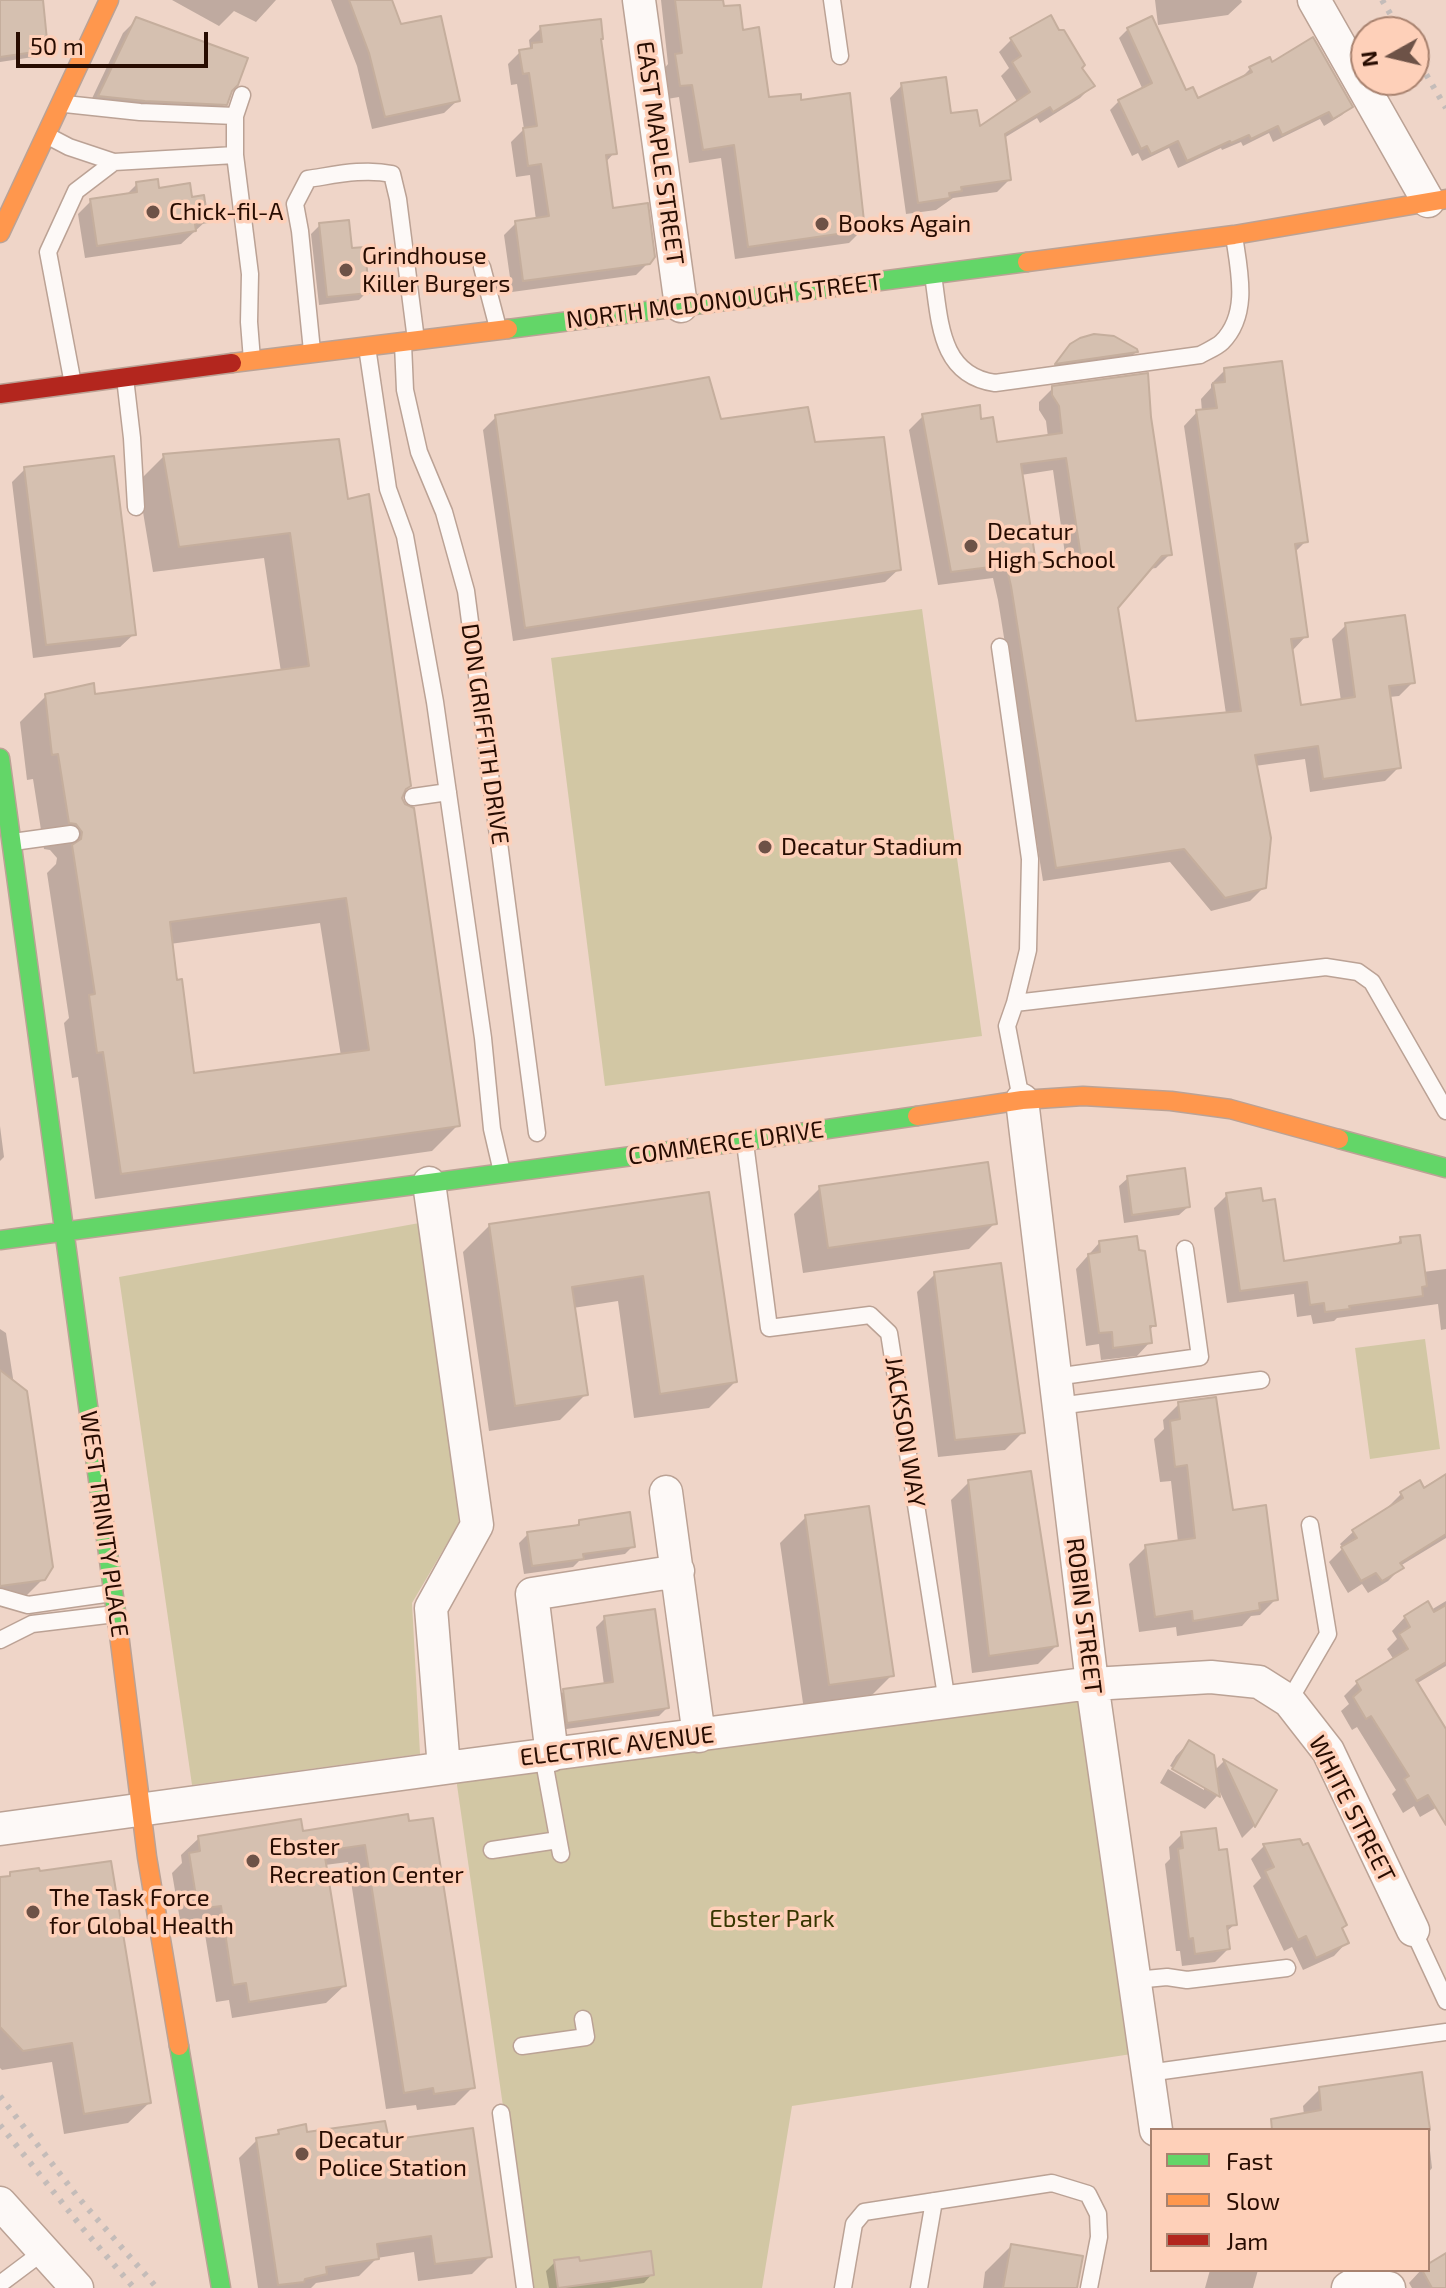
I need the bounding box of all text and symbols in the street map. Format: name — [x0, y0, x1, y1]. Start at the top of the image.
scale bar — [20, 16, 212, 66]
north arrow — [1350, 16, 1430, 96]
text: 50 m — [30, 31, 84, 60]
street label: EAST MAPLE STREET — [630, 39, 690, 267]
text: N — [1354, 49, 1382, 69]
place label: Chick-fil-A — [169, 198, 283, 226]
marker: Chick-fil-A — [144, 203, 162, 221]
place label: Books Again — [838, 210, 971, 238]
marker: Books Again — [813, 215, 831, 233]
place label: Grindhouse Killer Burgers — [362, 242, 510, 298]
marker: Grindhouse Killer Burgers — [337, 261, 355, 279]
street label: NORTH MCDONOUGH STREET — [564, 267, 884, 335]
place label: Decatur High School — [987, 518, 1115, 574]
marker: Decatur High School — [962, 537, 980, 555]
street label: DON GRIFFITH DRIVE — [455, 622, 515, 846]
place label: Decatur Stadium — [781, 833, 963, 861]
marker: Decatur Stadium — [756, 838, 774, 856]
street label: COMMERCE DRIVE — [626, 1115, 826, 1171]
street label: JACKSON WAY — [879, 1355, 931, 1509]
street label: WEST TRINITY PLACE — [74, 1409, 134, 1639]
street label: ROBIN STREET — [1060, 1536, 1108, 1696]
street label: ELECTRIC AVENUE — [518, 1720, 716, 1772]
street label: WHITE STREET — [1303, 1731, 1401, 1887]
place label: Ebster Recreation Center — [269, 1833, 464, 1889]
marker: Ebster Recreation Center — [244, 1852, 262, 1870]
place label: The Task Force for Global Health — [49, 1884, 234, 1940]
marker: The Task Force for Global Health — [24, 1903, 42, 1921]
park label: Ebster Park — [709, 1905, 835, 1933]
place label: Decatur Police Station — [318, 2126, 467, 2182]
legend — [1150, 2128, 1430, 2272]
marker: Decatur Police Station — [293, 2145, 311, 2163]
text: Fast — [1226, 2146, 1273, 2175]
text: Slow — [1226, 2186, 1280, 2215]
text: Jam — [1226, 2226, 1268, 2255]

